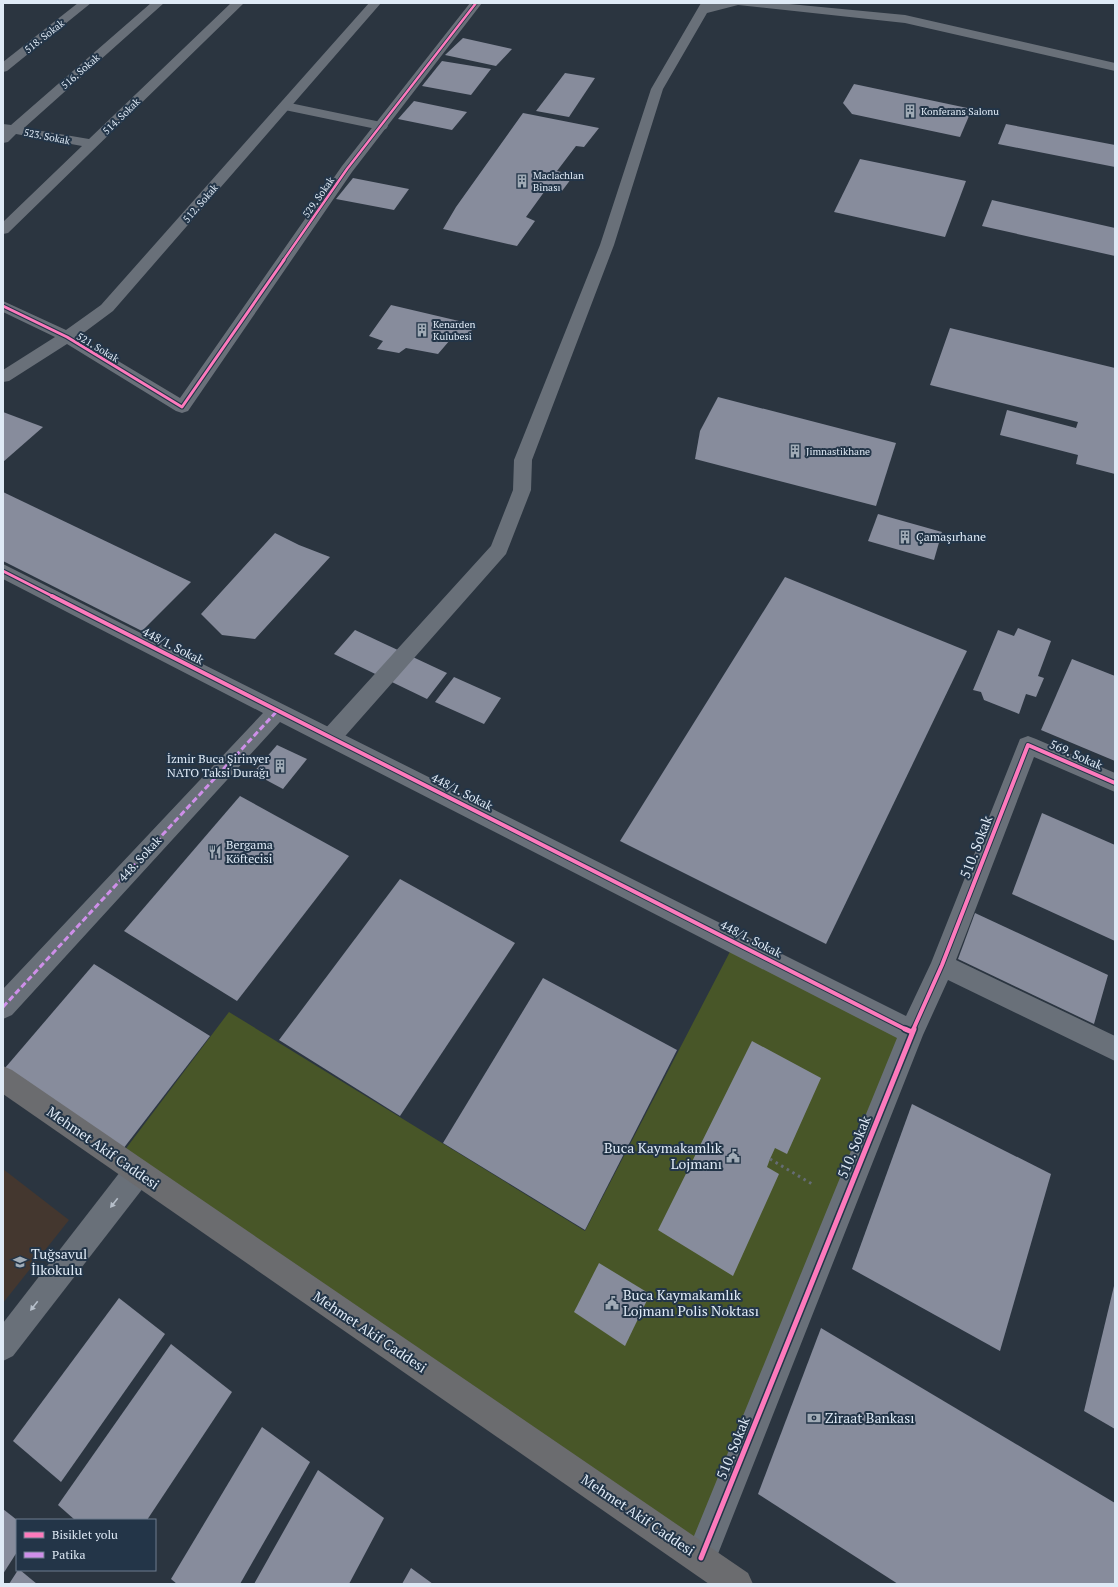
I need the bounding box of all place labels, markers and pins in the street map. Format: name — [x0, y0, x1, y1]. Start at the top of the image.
building icon: Konferans Salonu — [902, 103, 918, 119]
place label: Konferans Salonu — [921, 105, 999, 118]
place label: Maclachlan Binası — [533, 169, 584, 194]
building icon: Maclachlan Binası — [514, 173, 530, 189]
place label: Kenarden Kulubesi — [433, 318, 475, 343]
building icon: Kenarden Kulubesi — [414, 322, 430, 338]
building icon: Jimnastikhane — [787, 443, 803, 459]
place label: Jimnastikhane — [806, 445, 870, 458]
building icon: Çamaşırhane — [897, 529, 913, 545]
place label: Çamaşırhane — [916, 529, 986, 544]
place label: İzmir Buca Şirinyer NATO Taksi Durağı — [167, 751, 269, 780]
building icon: İzmir Buca Şirinyer NATO Taksi Durağı — [272, 758, 288, 774]
place label: Bergama Köftecisi — [226, 837, 273, 866]
restaurant icon: Bergama Köftecisi — [207, 844, 223, 860]
place label: Buca Kaymakamlık Lojmanı — [604, 1138, 723, 1173]
public building icon: Buca Kaymakamlık Lojmanı — [725, 1148, 741, 1164]
place label: Tuğsavul İlkokulu — [31, 1244, 87, 1279]
school or university icon: Tuğsavul İlkokulu — [12, 1254, 28, 1270]
place label: Buca Kaymakamlık Lojmanı Polis Noktası — [623, 1285, 759, 1320]
public building icon: Buca Kaymakamlık Lojmanı Polis Noktası — [604, 1295, 620, 1311]
place label: Ziraat Bankası — [825, 1408, 914, 1427]
bank icon: Ziraat Bankası — [806, 1410, 822, 1426]

